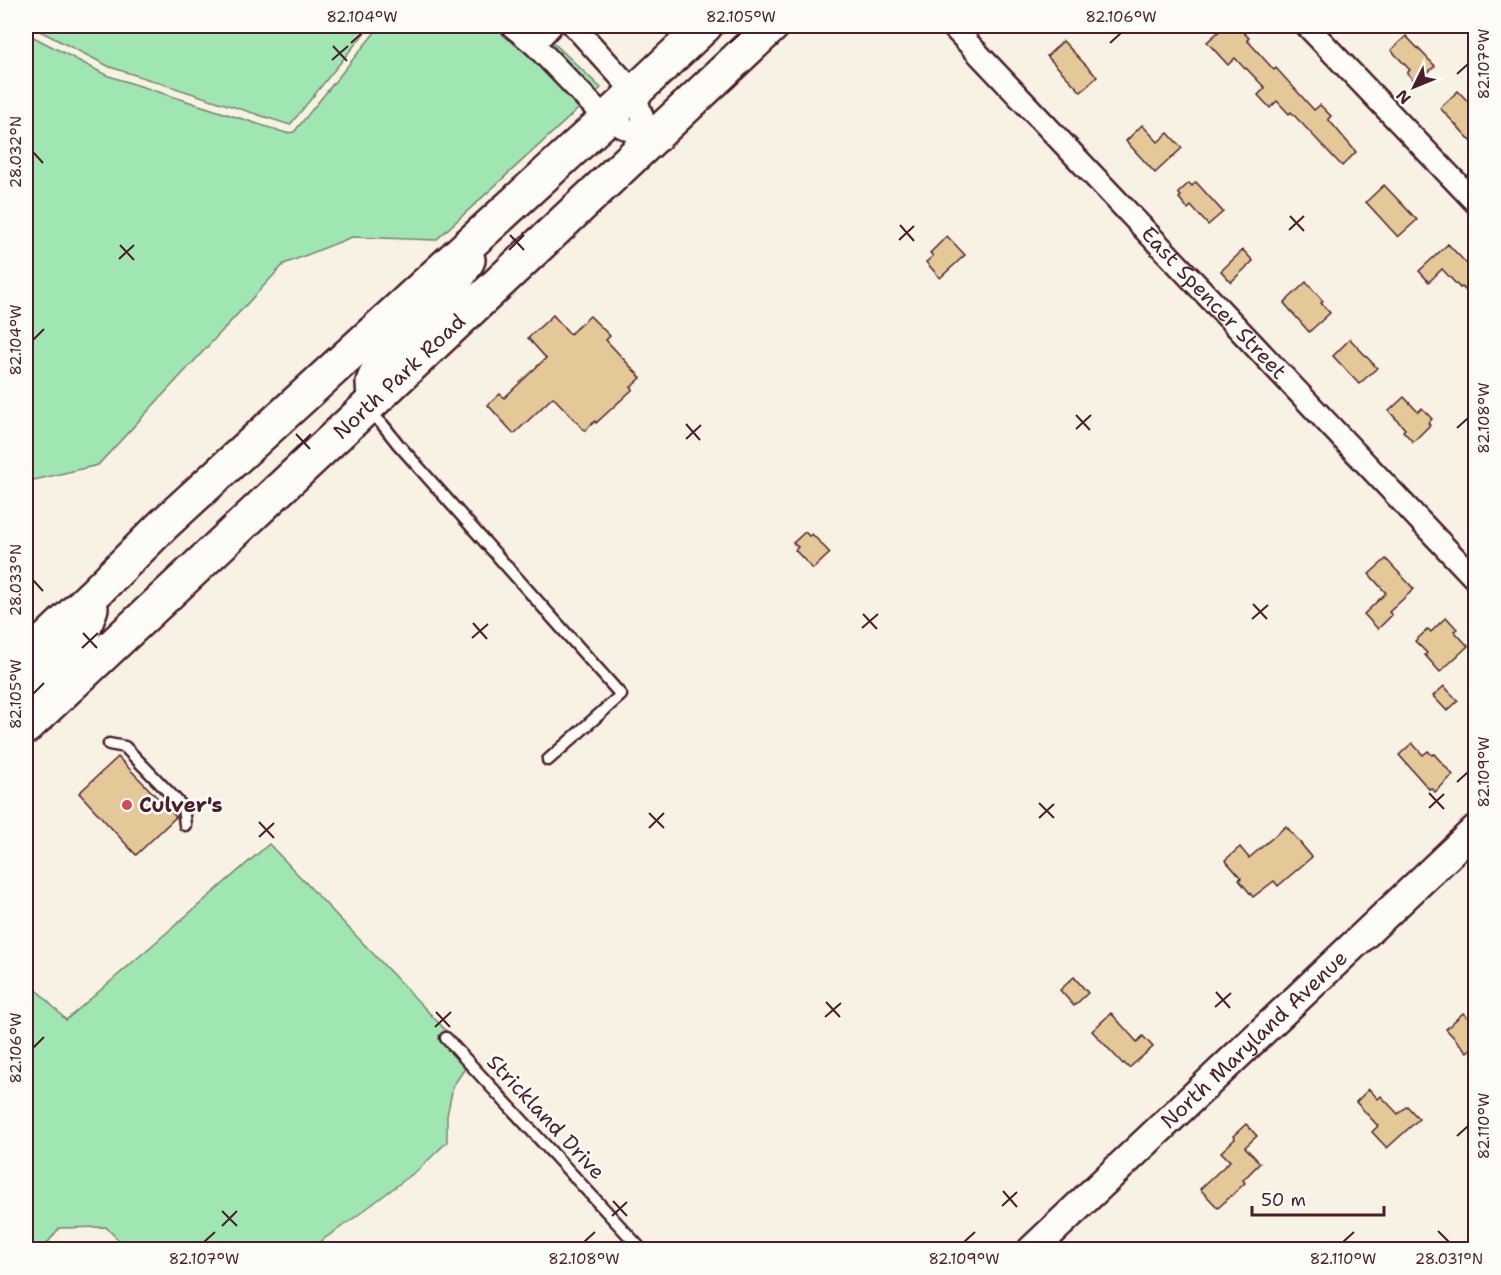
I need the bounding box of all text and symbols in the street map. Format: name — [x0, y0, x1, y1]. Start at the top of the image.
text: 82.104°W — [326, 7, 398, 27]
text: 82.105°W — [706, 7, 776, 27]
text: 82.106°W — [1085, 7, 1157, 27]
text: 82.107°W — [1474, 29, 1494, 99]
north arrow — [1384, 57, 1444, 117]
text: N — [1391, 85, 1415, 109]
text: 28.032°N — [6, 116, 26, 188]
street label: East Spencer Street — [1135, 220, 1293, 385]
text: 82.104°W — [6, 304, 26, 376]
street label: North Park Road — [327, 308, 471, 446]
text: 82.108°W — [1474, 382, 1494, 454]
text: 28.033°N — [6, 544, 26, 616]
text: 82.105°W — [6, 659, 26, 729]
text: 82.109°W — [1474, 736, 1494, 808]
place label: Culver's — [139, 791, 223, 819]
marker: Culver's — [120, 798, 134, 812]
street label: North Maryland Avenue — [1155, 944, 1354, 1135]
text: 82.106°W — [6, 1012, 26, 1084]
street label: Strickland Drive — [481, 1048, 611, 1186]
text: 82.110°W — [1474, 1093, 1494, 1159]
scale bar — [1252, 1179, 1384, 1217]
text: 50 m — [1261, 1188, 1306, 1212]
text: 82.107°W — [169, 1249, 239, 1269]
text: 82.108°W — [548, 1249, 620, 1269]
text: 82.109°W — [928, 1249, 1000, 1269]
text: 82.110°W — [1310, 1249, 1376, 1269]
text: 28.031°N — [1415, 1249, 1483, 1269]

